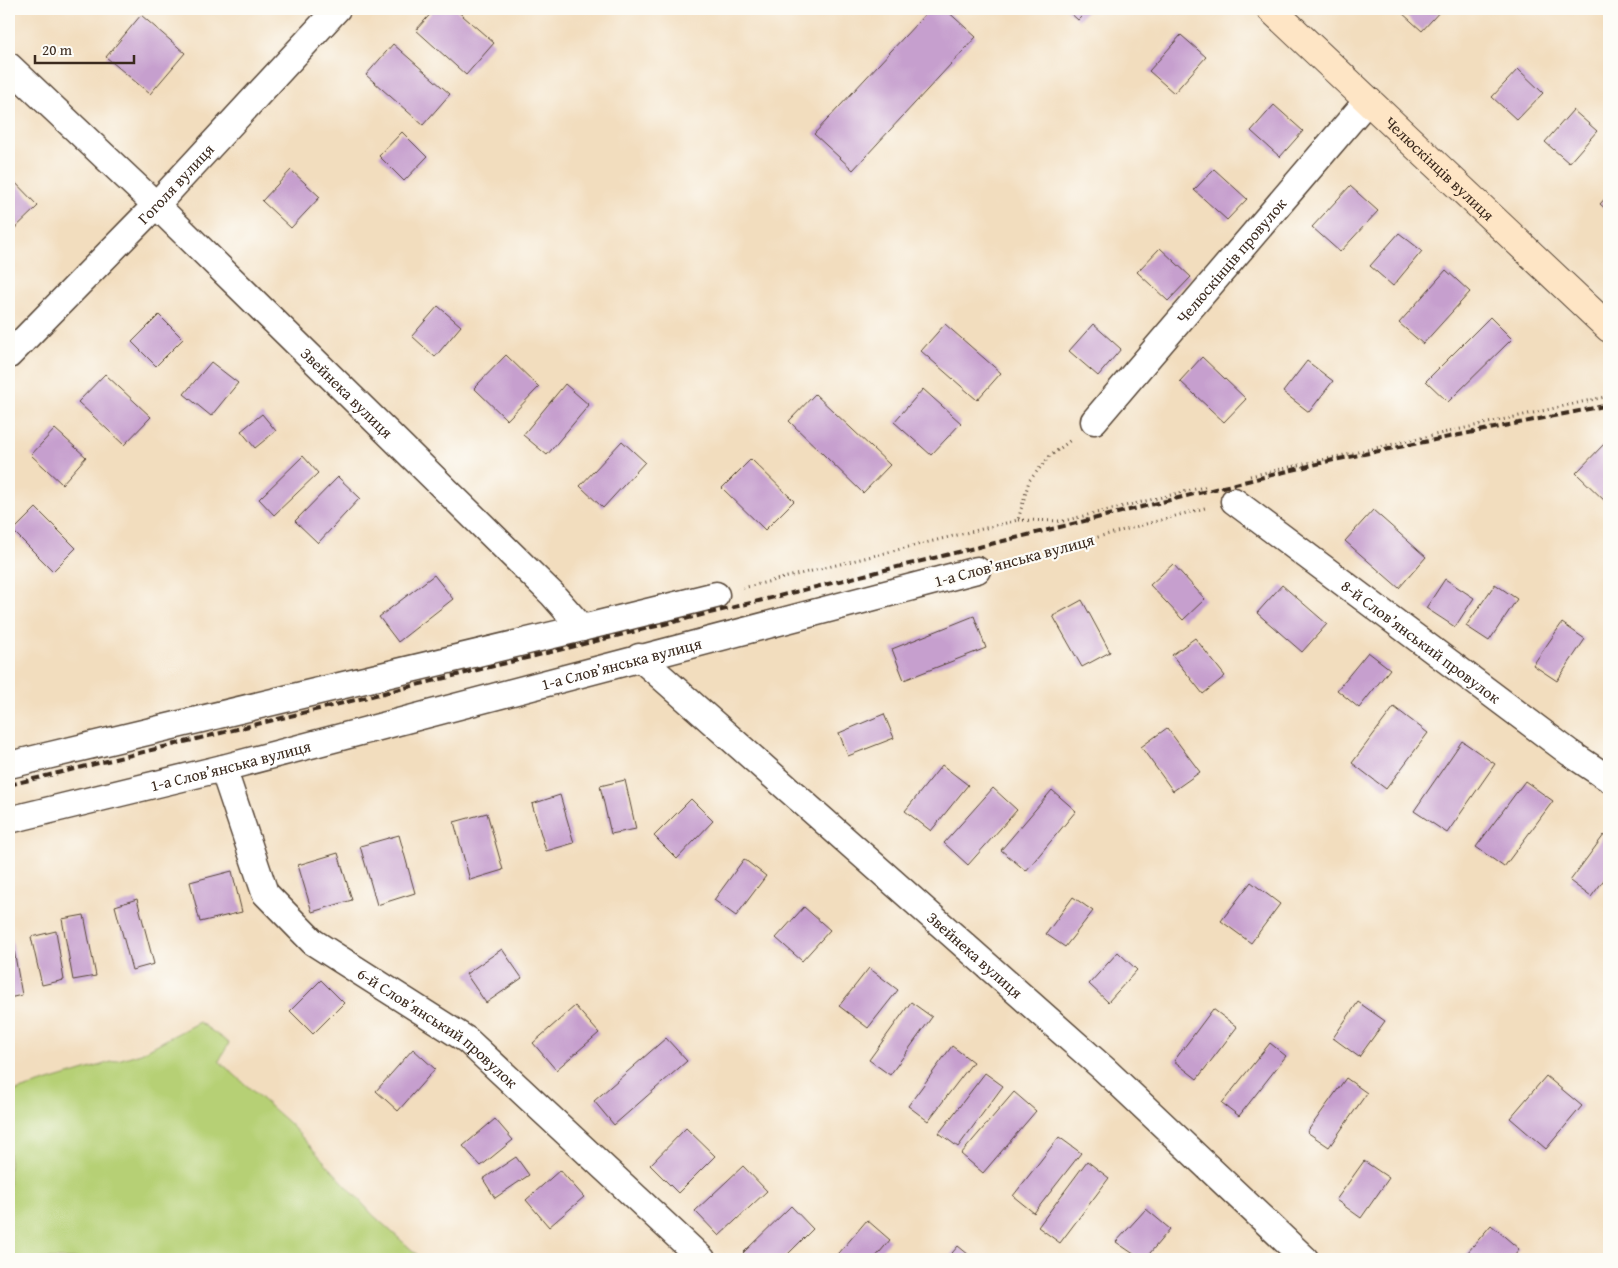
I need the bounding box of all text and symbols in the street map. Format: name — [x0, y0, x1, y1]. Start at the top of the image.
scale bar — [35, 32, 134, 64]
text: 20 m — [42, 39, 73, 60]
street label: Челюскінців вулиця — [1379, 110, 1500, 226]
street label: Гоголя вулиця — [132, 138, 219, 229]
street label: Челюскінців провулок — [1170, 192, 1292, 329]
street label: Звейнека вулиця — [295, 342, 399, 444]
street label: 1-а Слов’янська вулиця — [931, 527, 1097, 593]
street label: 8-й Слов’янський провулок — [1337, 574, 1506, 709]
street label: 1-а Слов’янська вулиця — [539, 631, 704, 696]
street label: 1-а Слов’янська вулиця — [148, 733, 313, 797]
street label: Звейнека вулиця — [922, 906, 1028, 1004]
street label: 6-й Слов’янський провулок — [353, 961, 524, 1094]

